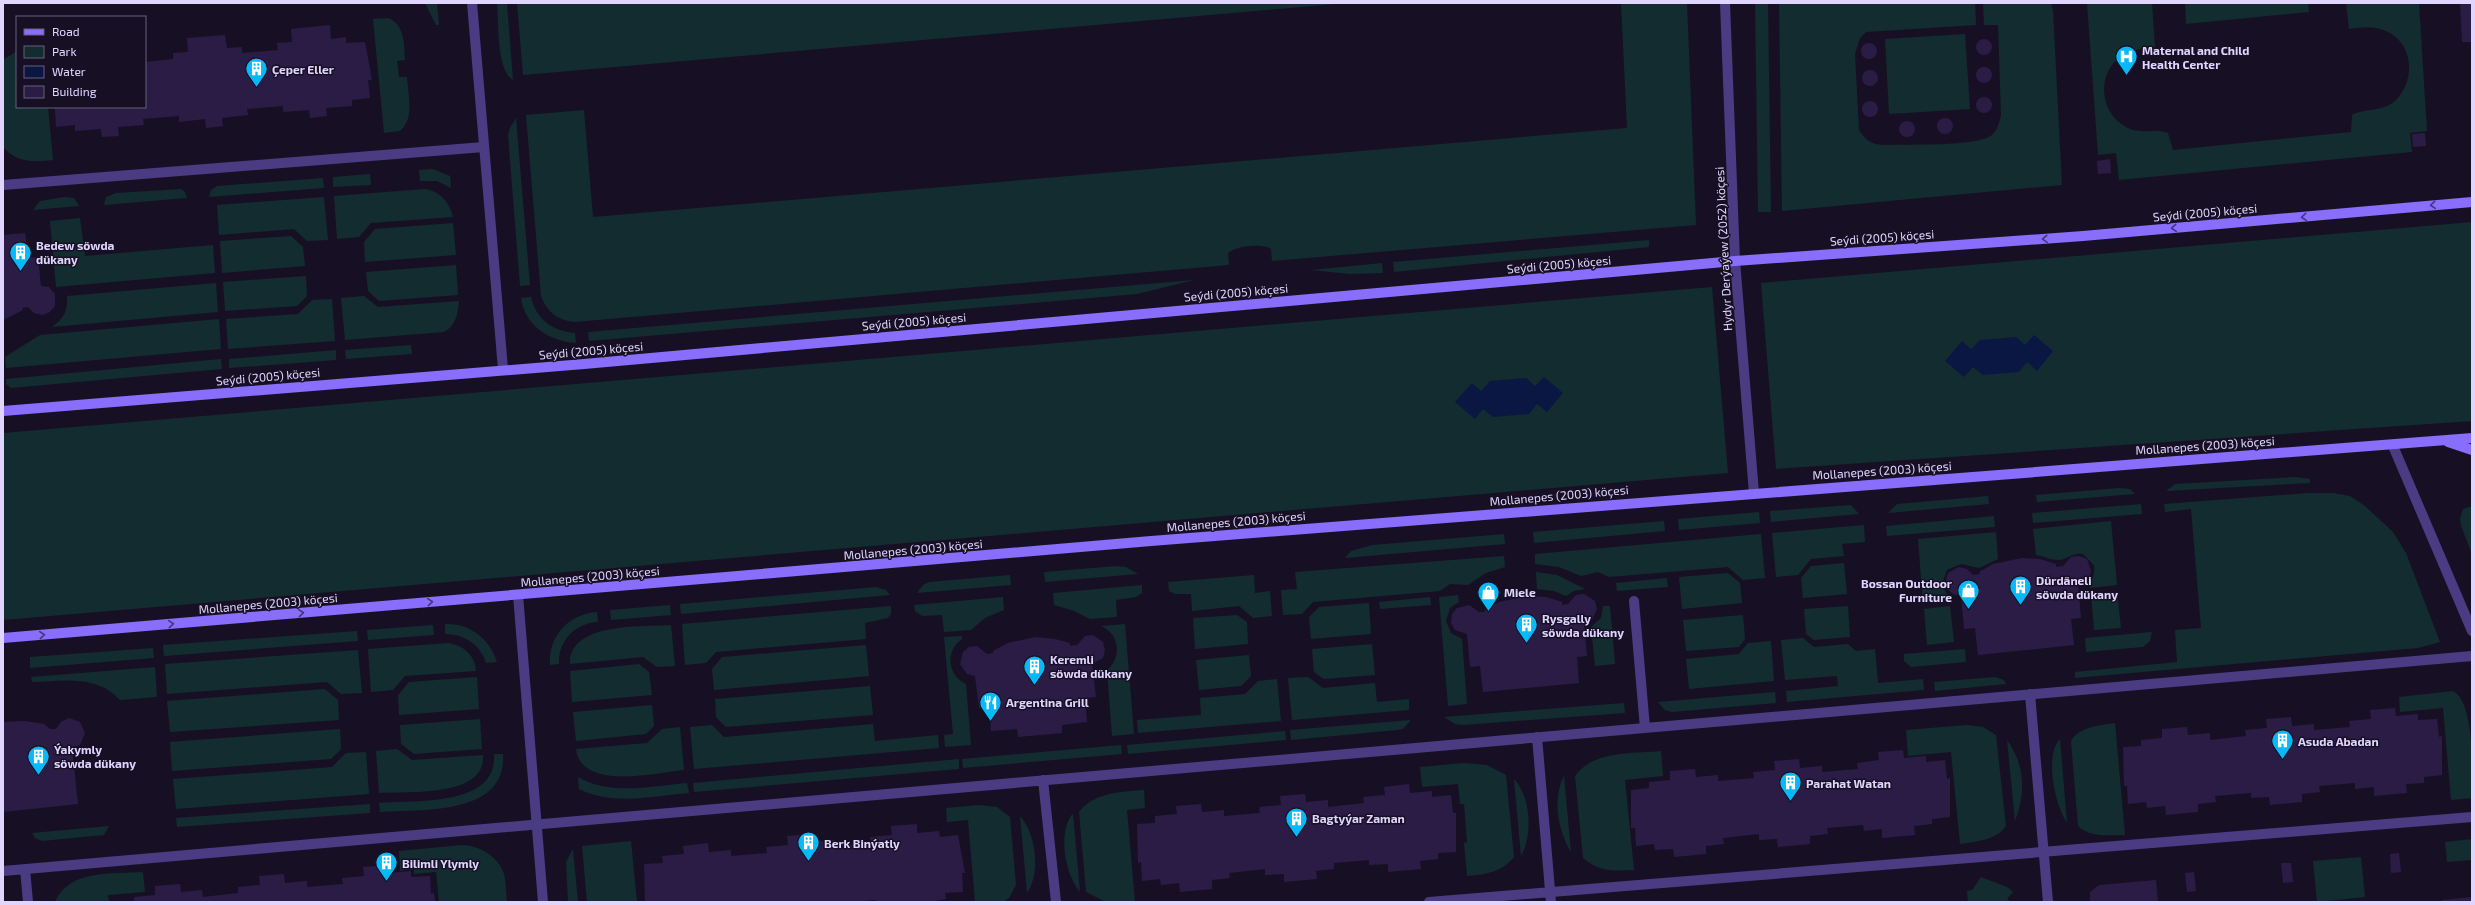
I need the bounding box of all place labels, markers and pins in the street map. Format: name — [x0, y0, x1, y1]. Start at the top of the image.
place label: Maternal and Child Health Center — [2142, 43, 2249, 71]
hospital icon: Maternal and Child Health Center — [2113, 44, 2139, 77]
building icon: Çeper Eller — [244, 56, 270, 89]
place label: Çeper Eller — [272, 62, 334, 77]
place label: Bedew söwda dükany — [36, 238, 115, 267]
building icon: Bedew söwda dükany — [8, 239, 34, 272]
place label: Dürdäneli söwda dükany — [2036, 573, 2118, 602]
building icon: Dürdäneli söwda dükany — [2008, 574, 2034, 607]
place label: Bossan Outdoor Furniture — [1861, 576, 1952, 604]
shop icon: Bossan Outdoor Furniture — [1955, 577, 1981, 610]
shop icon: Miele — [1475, 579, 1501, 612]
place label: Miele — [1504, 585, 1536, 599]
place label: Rysgally söwda dükany — [1542, 611, 1624, 640]
building icon: Rysgally söwda dükany — [1514, 612, 1540, 645]
place label: Keremli söwda dükany — [1050, 652, 1132, 681]
building icon: Keremli söwda dükany — [1022, 653, 1048, 686]
restaurant icon: Argentina Grill — [977, 689, 1003, 722]
place label: Argentina Grill — [1006, 695, 1089, 709]
building icon: Asuda Abadan — [2270, 728, 2296, 761]
place label: Asuda Abadan — [2298, 734, 2379, 748]
place label: Ýakymly söwda dükany — [54, 742, 136, 771]
building icon: Ýakymly söwda dükany — [26, 743, 52, 776]
building icon: Parahat Watan — [1778, 770, 1804, 803]
place label: Parahat Watan — [1806, 776, 1891, 790]
building icon: Bagtyýar Zaman — [1284, 805, 1310, 838]
place label: Bagtyýar Zaman — [1312, 811, 1405, 826]
building icon: Berk Binýatly — [796, 830, 822, 863]
place label: Berk Binýatly — [824, 836, 900, 851]
building icon: Bilimli Ylymly — [373, 850, 399, 883]
place label: Bilimli Ylymly — [402, 856, 479, 871]

